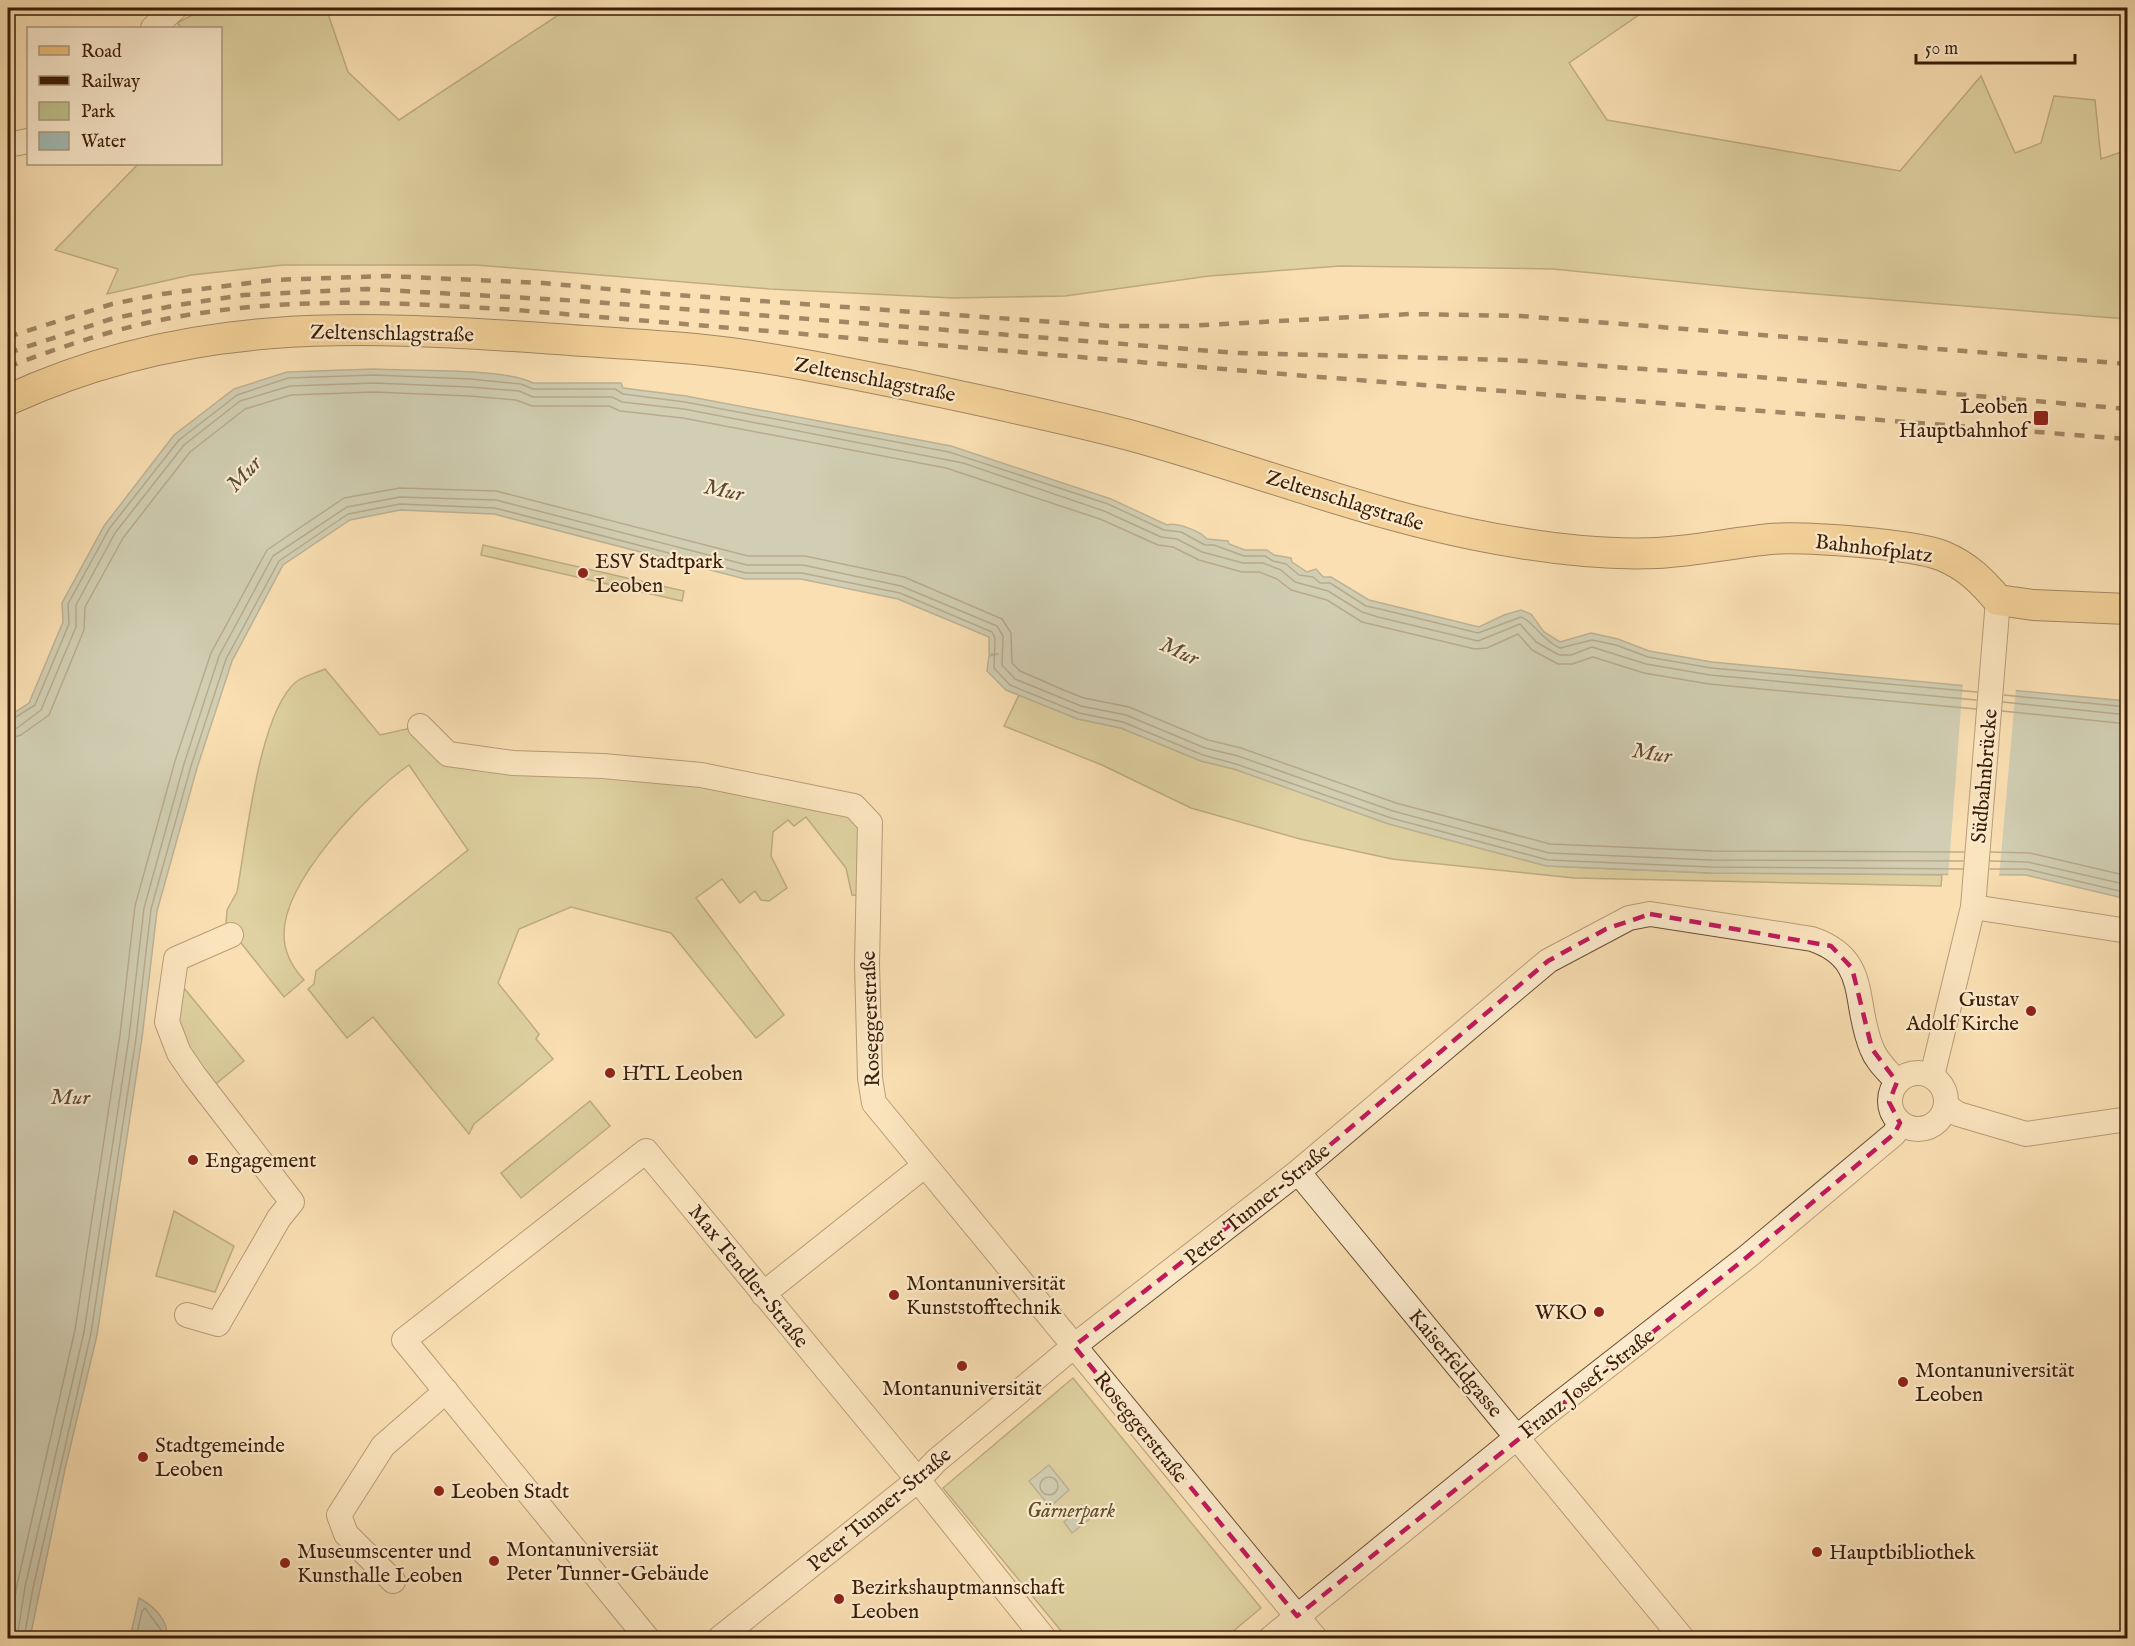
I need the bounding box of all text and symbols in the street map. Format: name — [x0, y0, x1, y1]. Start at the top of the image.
legend — [27, 27, 222, 165]
scale bar — [1916, 27, 2075, 65]
text: 50 m — [1925, 38, 1958, 61]
text: Road — [81, 41, 122, 64]
text: Railway — [81, 71, 140, 94]
text: Park — [81, 101, 116, 124]
text: Water — [81, 131, 126, 154]
street label: Zeltenschlagstraße — [310, 320, 474, 349]
street label: Zeltenschlagstraße — [792, 352, 958, 409]
place label: Leoben Hauptbahnhof — [1899, 394, 2031, 445]
marker: Leoben Hauptbahnhof — [2032, 409, 2050, 427]
water label: Mur — [221, 449, 269, 498]
street label: Zeltenschlagstraße — [1262, 465, 1427, 538]
water label: Mur — [701, 473, 747, 509]
street label: Bahnhofplatz — [1813, 529, 1934, 570]
place label: ESV Stadtpark Leoben — [595, 549, 724, 600]
marker: ESV Stadtpark Leoben — [576, 566, 590, 580]
water label: Mur — [1155, 631, 1204, 674]
street label: Südbahnbrücke — [1966, 707, 2005, 845]
water label: Mur — [1630, 737, 1675, 771]
street label: Roseggerstraße — [856, 950, 887, 1087]
place label: Gustav Adolf Kirche — [1905, 987, 2020, 1038]
marker: Gustav Adolf Kirche — [2024, 1004, 2038, 1018]
place label: HTL Leoben — [622, 1061, 743, 1088]
marker: HTL Leoben — [603, 1066, 617, 1080]
water label: Mur — [50, 1084, 91, 1112]
street label: Peter Tunner-Straße — [1180, 1138, 1337, 1272]
place label: Engagement — [205, 1148, 316, 1175]
marker: Engagement — [186, 1153, 200, 1167]
street label: Max Tendler-Straße — [682, 1200, 814, 1355]
place label: Montanuniversität Kunststofftechnik — [906, 1271, 1066, 1322]
marker: Montanuniversität Kunststofftechnik — [887, 1288, 901, 1302]
place label: WKO — [1535, 1300, 1587, 1327]
street label: Kaiserfeldgasse — [1402, 1304, 1508, 1424]
marker: WKO — [1592, 1305, 1606, 1319]
street label: Franz Josef-Straße — [1515, 1323, 1661, 1445]
place label: Montanuniversität Leoben — [1915, 1358, 2075, 1409]
marker: Montanuniversität — [955, 1359, 969, 1373]
street label: Roseggerstraße — [1086, 1367, 1193, 1490]
marker: Montanuniversität Leoben — [1896, 1375, 1910, 1389]
place label: Montanuniversität — [882, 1376, 1042, 1403]
place label: Stadtgemeinde Leoben — [155, 1433, 285, 1484]
street label: Peter Tunner-Straße — [802, 1442, 958, 1578]
marker: Stadtgemeinde Leoben — [136, 1450, 150, 1464]
place label: Leoben Stadt — [451, 1479, 569, 1506]
marker: Leoben Stadt — [432, 1484, 446, 1498]
park label: Gärnerpark — [1027, 1498, 1116, 1525]
place label: Montanuniversiät Peter Tunner-Gebäude — [506, 1537, 709, 1588]
place label: Museumscenter und Kunsthalle Leoben — [297, 1539, 472, 1590]
place label: Hauptbibliothek — [1829, 1540, 1976, 1567]
marker: Hauptbibliothek — [1810, 1545, 1824, 1559]
marker: Montanuniversiät Peter Tunner-Gebäude — [487, 1554, 501, 1568]
marker: Museumscenter und Kunsthalle Leoben — [278, 1556, 292, 1570]
place label: Bezirkshauptmannschaft Leoben — [851, 1575, 1065, 1626]
marker: Bezirkshauptmannschaft Leoben — [832, 1592, 846, 1606]

